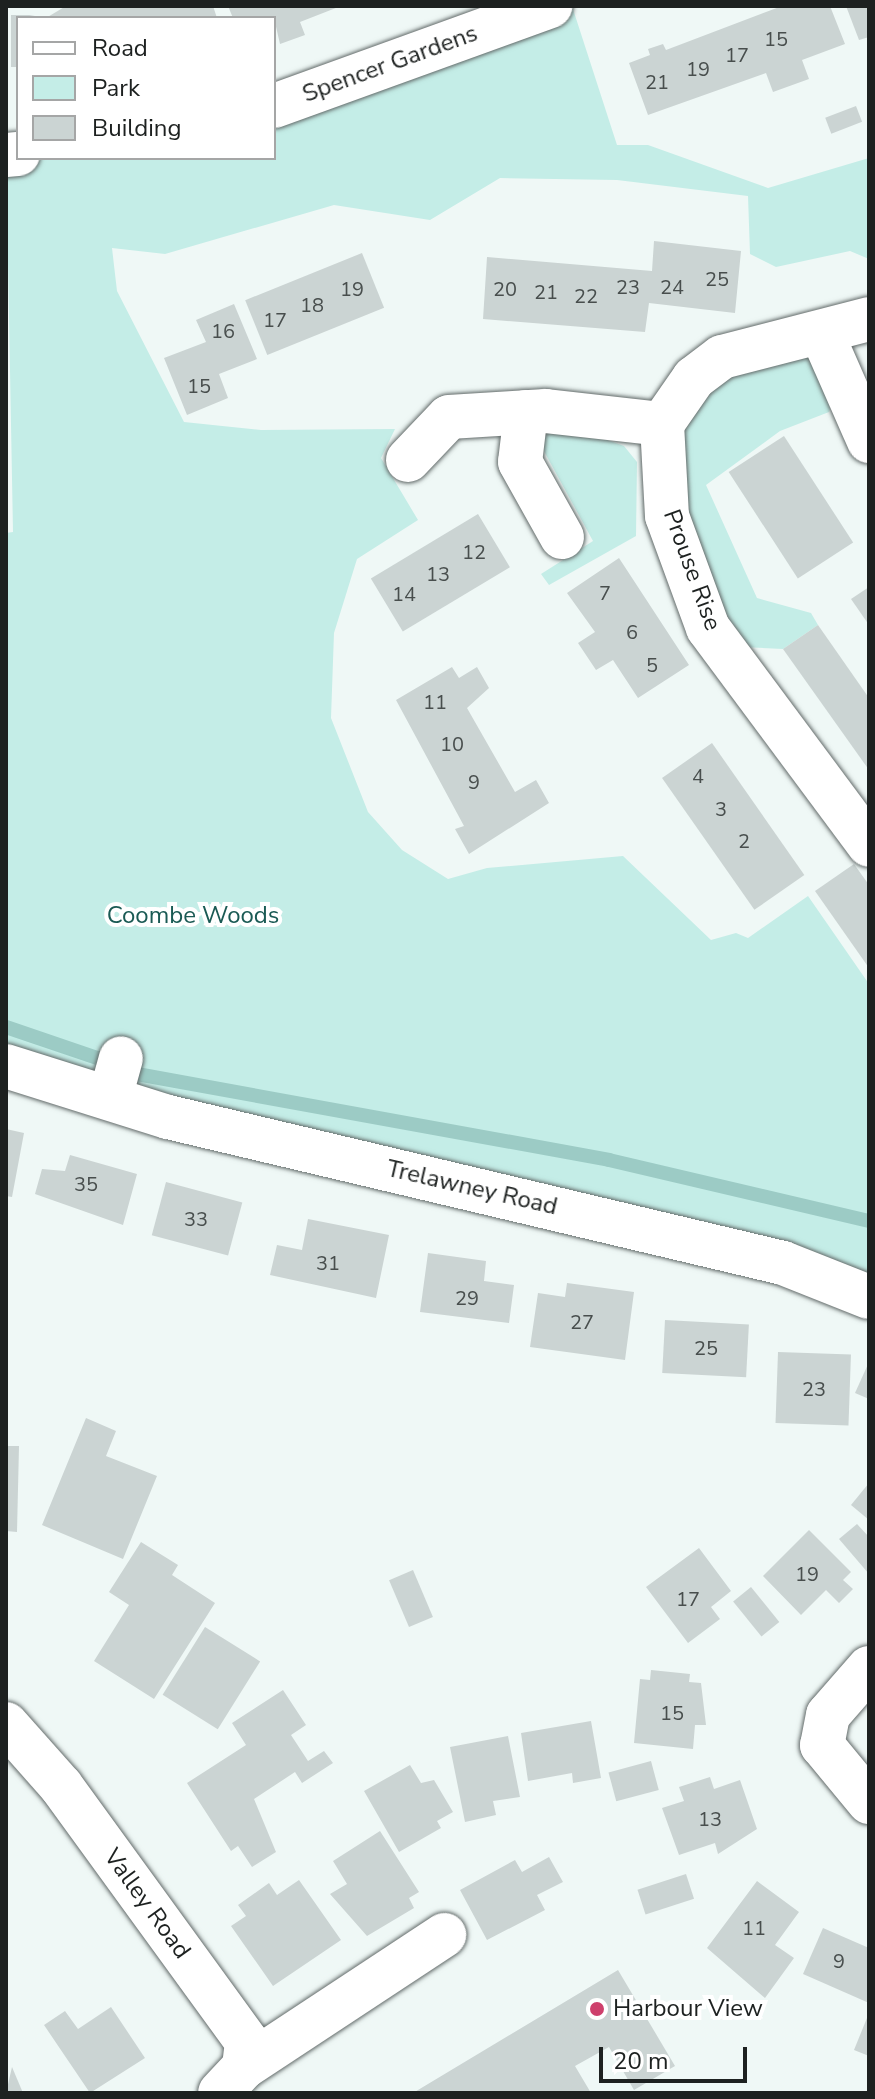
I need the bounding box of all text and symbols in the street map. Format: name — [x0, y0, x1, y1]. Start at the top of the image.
legend — [16, 16, 276, 160]
street label: Spencer Gardens — [299, 19, 481, 109]
house number: 15 — [764, 27, 788, 51]
text: Road — [92, 32, 148, 64]
house number: 17 — [725, 43, 749, 67]
house number: 19 — [686, 57, 710, 81]
house number: 21 — [645, 70, 669, 94]
text: Park — [92, 72, 140, 104]
text: Building — [92, 112, 182, 144]
house number: 25 — [705, 267, 729, 291]
house number: 23 — [616, 275, 640, 299]
house number: 24 — [660, 275, 684, 299]
house number: 19 — [340, 277, 364, 301]
house number: 20 — [493, 277, 517, 301]
house number: 21 — [534, 280, 558, 304]
house number: 22 — [574, 284, 598, 308]
house number: 18 — [300, 293, 324, 317]
house number: 17 — [263, 308, 287, 332]
house number: 16 — [211, 319, 235, 343]
house number: 15 — [187, 374, 211, 398]
street label: Prouse Rise — [657, 506, 727, 634]
house number: 12 — [462, 540, 486, 564]
house number: 13 — [426, 562, 450, 586]
house number: 7 — [599, 581, 611, 605]
house number: 14 — [392, 582, 416, 606]
house number: 6 — [626, 620, 638, 644]
house number: 5 — [646, 653, 658, 677]
house number: 11 — [423, 690, 447, 714]
house number: 10 — [440, 732, 464, 756]
house number: 4 — [692, 764, 704, 788]
house number: 9 — [468, 770, 480, 794]
house number: 3 — [715, 797, 727, 821]
house number: 2 — [738, 829, 750, 853]
park label: Coombe Woods — [107, 902, 279, 930]
street label: Trelawney Road — [384, 1154, 560, 1222]
house number: 35 — [74, 1172, 98, 1196]
house number: 33 — [184, 1207, 208, 1231]
house number: 31 — [316, 1251, 340, 1275]
house number: 29 — [455, 1286, 479, 1310]
house number: 27 — [570, 1310, 594, 1334]
house number: 25 — [694, 1336, 718, 1360]
house number: 23 — [802, 1377, 826, 1401]
house number: 19 — [795, 1562, 819, 1586]
house number: 17 — [676, 1587, 700, 1611]
house number: 15 — [660, 1701, 684, 1725]
house number: 13 — [698, 1807, 722, 1831]
street label: Valley Road — [97, 1843, 197, 1965]
house number: 11 — [742, 1916, 766, 1940]
house number: 9 — [833, 1949, 845, 1973]
place label: Harbour View — [613, 1995, 763, 2023]
marker: Harbour View — [588, 2000, 606, 2018]
scale bar — [603, 2031, 751, 2081]
text: 20 m — [613, 2045, 669, 2077]

